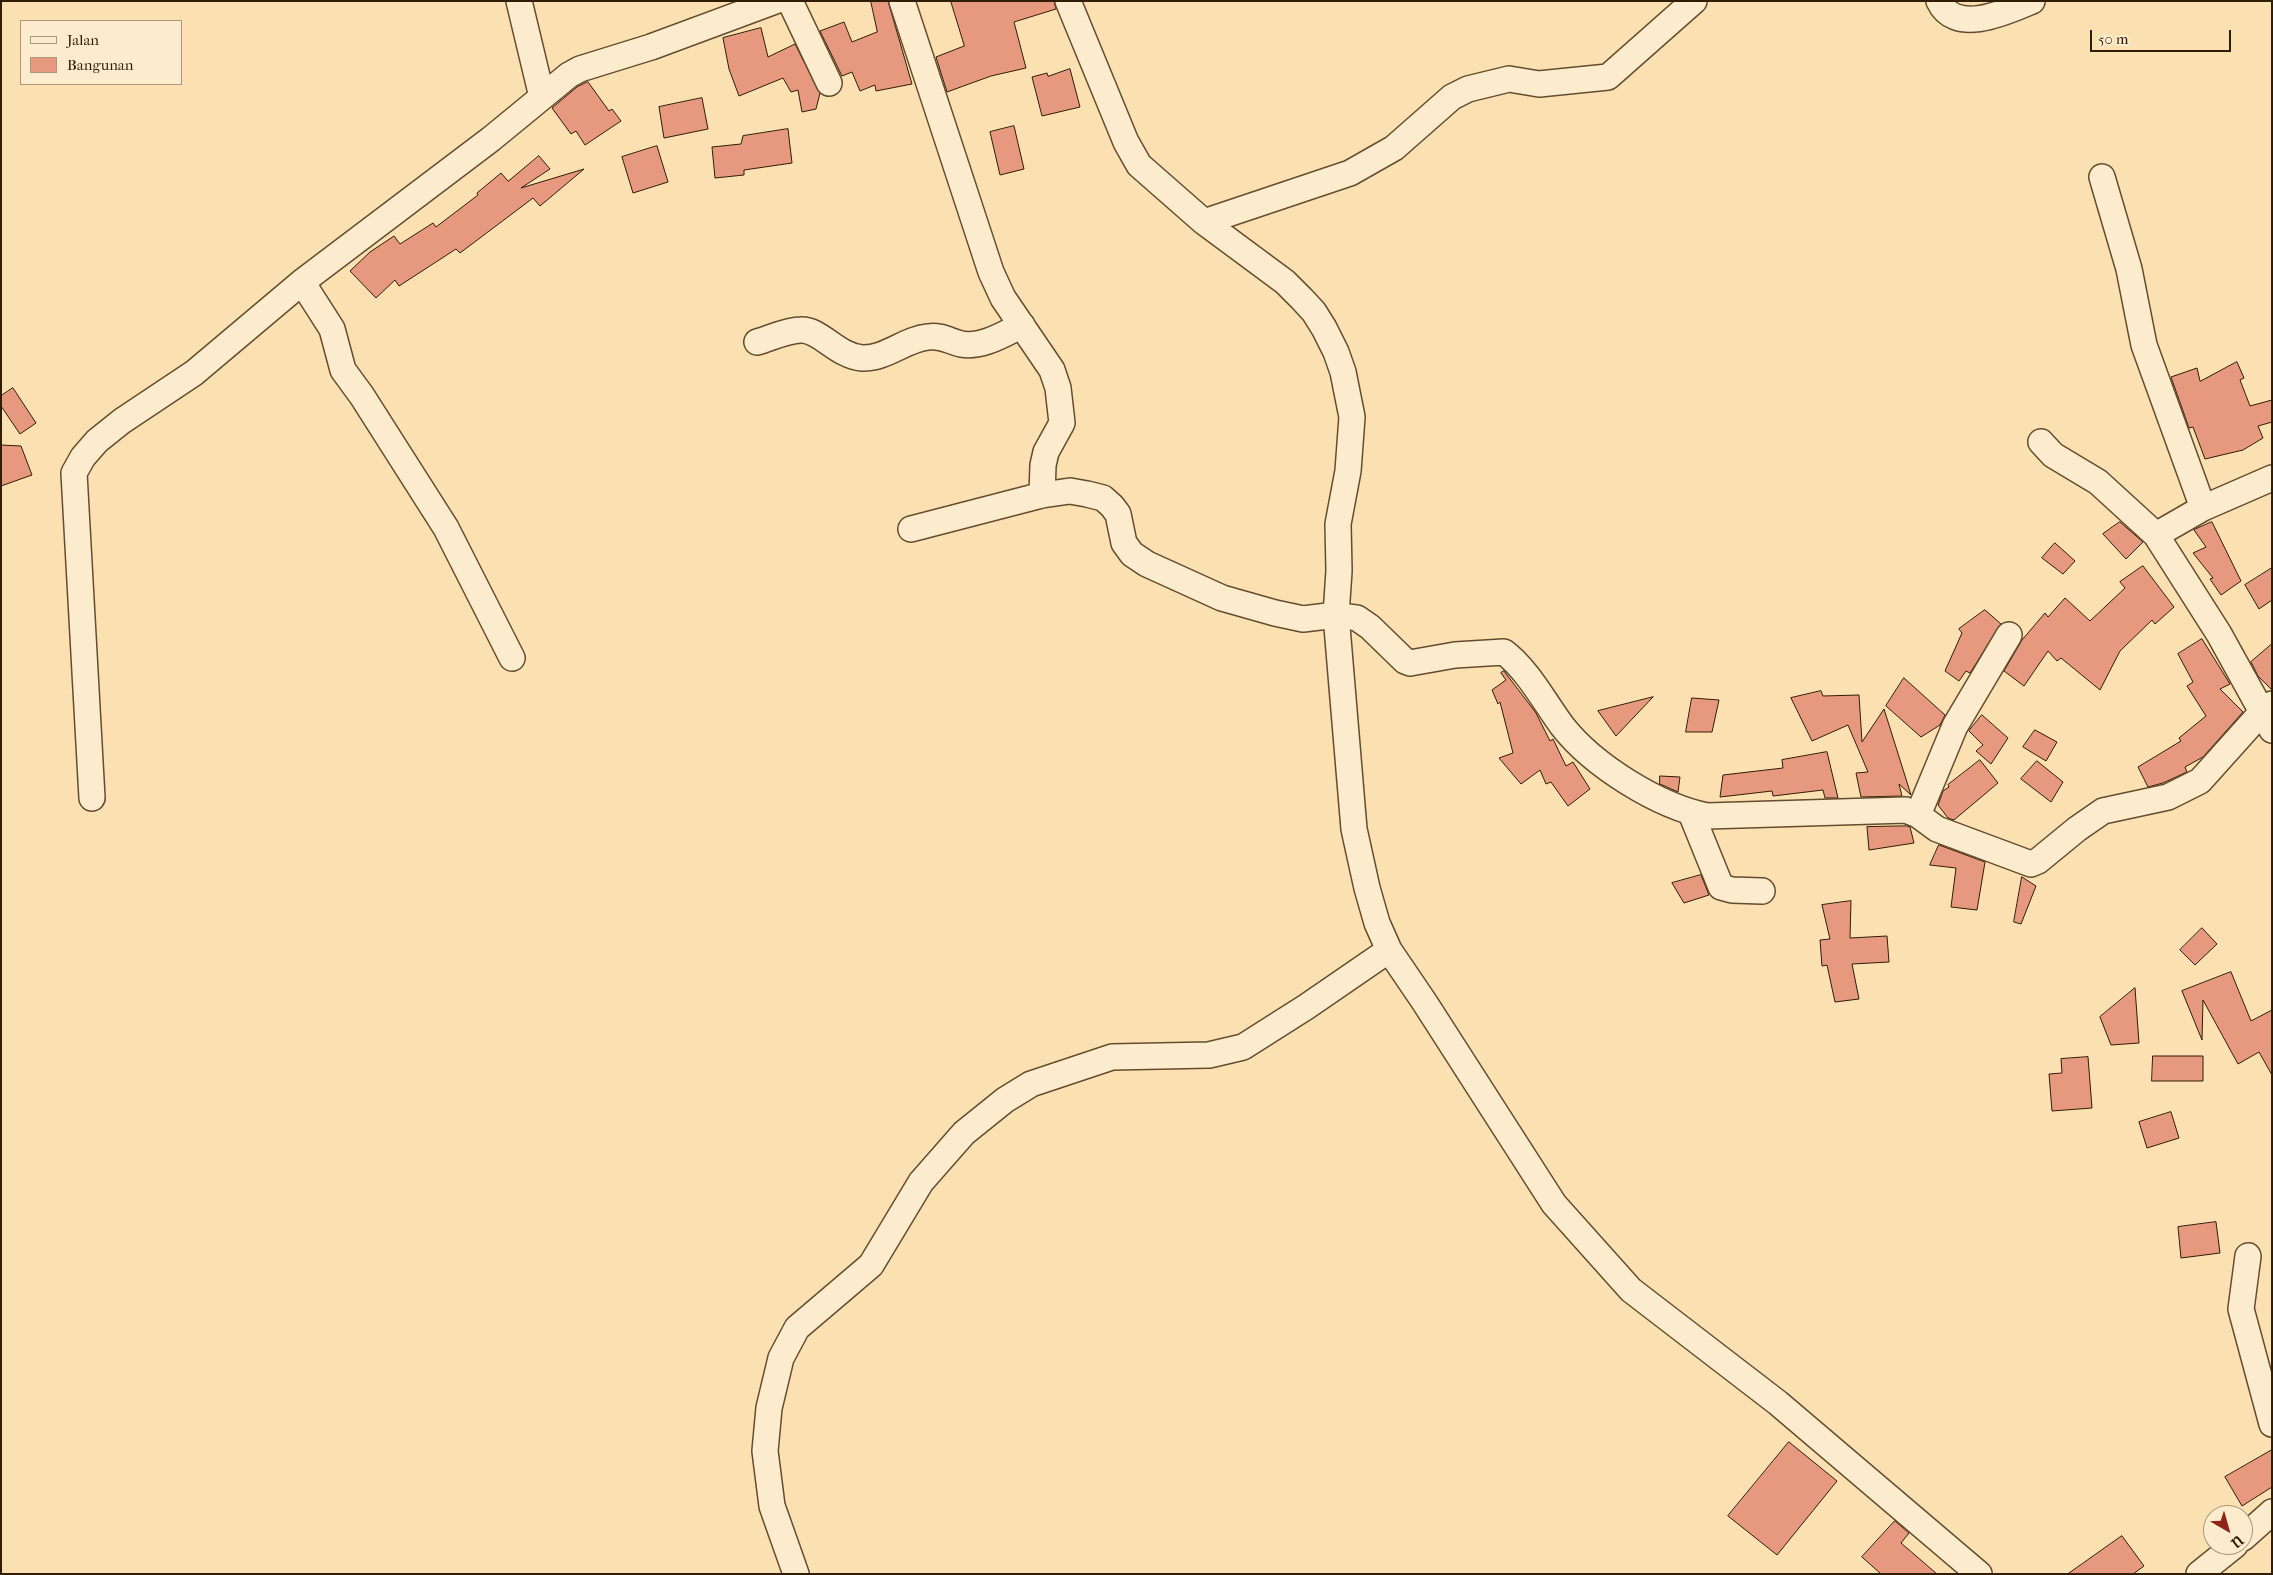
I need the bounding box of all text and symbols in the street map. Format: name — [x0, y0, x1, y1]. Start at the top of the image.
legend — [20, 20, 182, 85]
scale bar — [2093, 20, 2234, 52]
text: 50 m — [2098, 30, 2128, 48]
text: Jalan — [67, 31, 99, 49]
text: Bangunan — [67, 56, 134, 74]
north arrow — [2203, 1505, 2253, 1555]
text: U — [2227, 1531, 2246, 1551]

